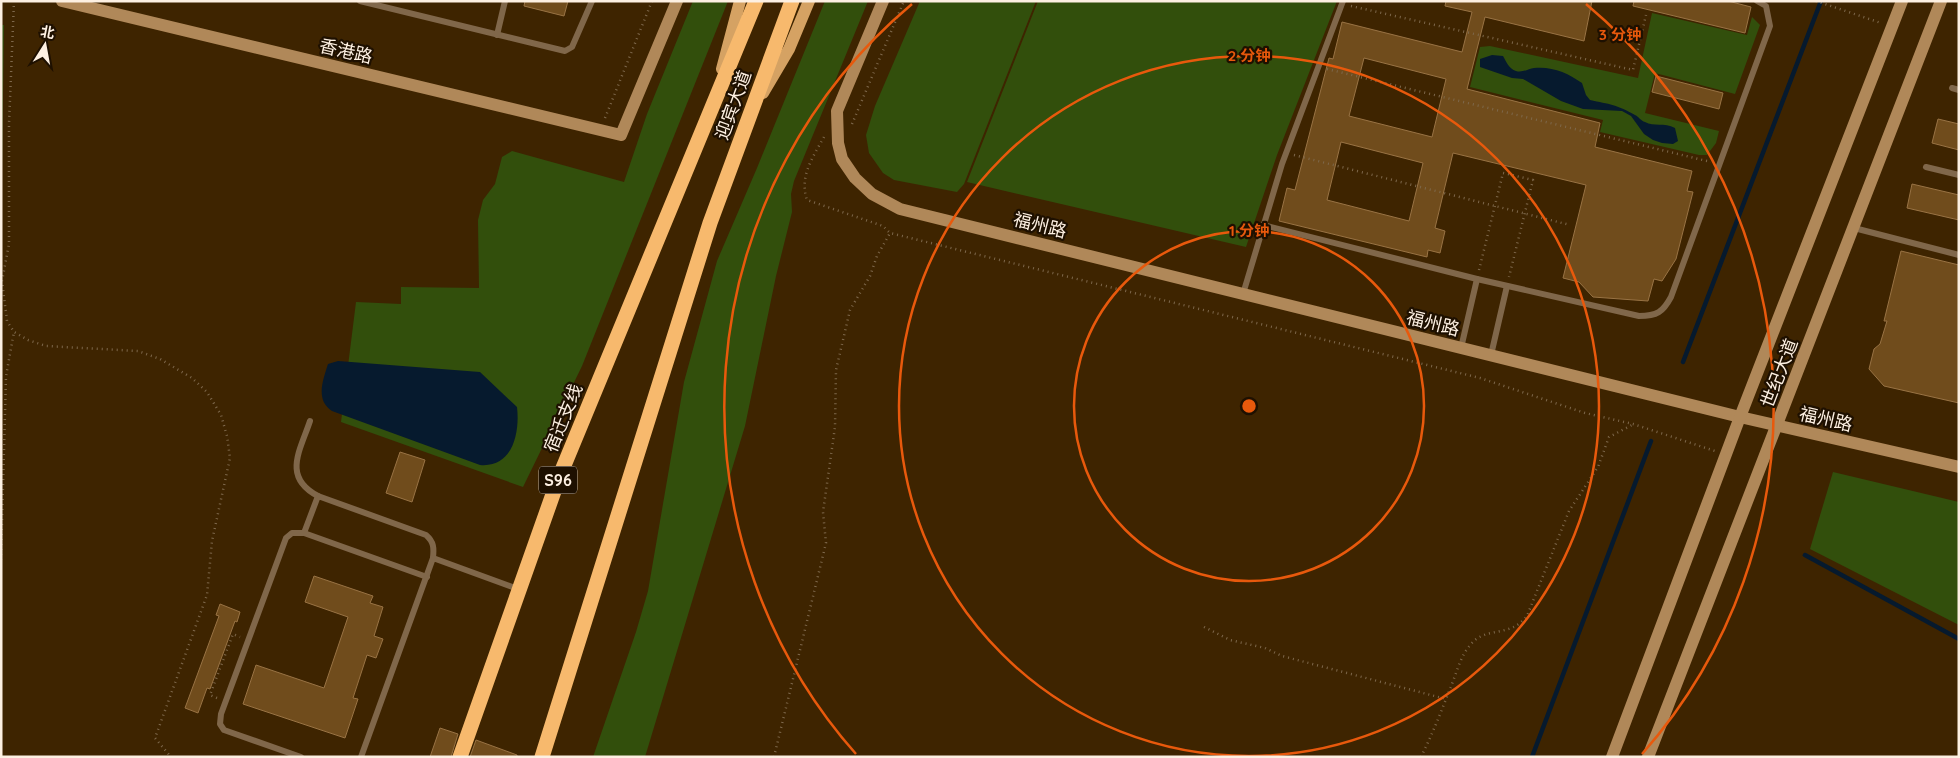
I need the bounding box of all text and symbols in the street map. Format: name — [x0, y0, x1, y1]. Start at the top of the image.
north arrow — [20, 20, 70, 70]
text: 北 — [39, 22, 56, 42]
text: 3 分钟 — [1599, 25, 1641, 44]
street label: 香港路 — [317, 34, 375, 68]
text: 2 分钟 — [1228, 46, 1270, 65]
street label: 迎宾大道 — [710, 67, 756, 143]
street label: 福州路 — [1011, 207, 1069, 243]
text: 1 分钟 — [1229, 221, 1269, 240]
street label: 福州路 — [1404, 305, 1462, 341]
street label: 世纪大道 — [1755, 335, 1803, 411]
street label: 宿迁支线 — [539, 380, 587, 456]
centre of rings — [1240, 397, 1258, 415]
street label: 福州路 — [1797, 402, 1855, 436]
road number: S96 — [539, 466, 577, 494]

